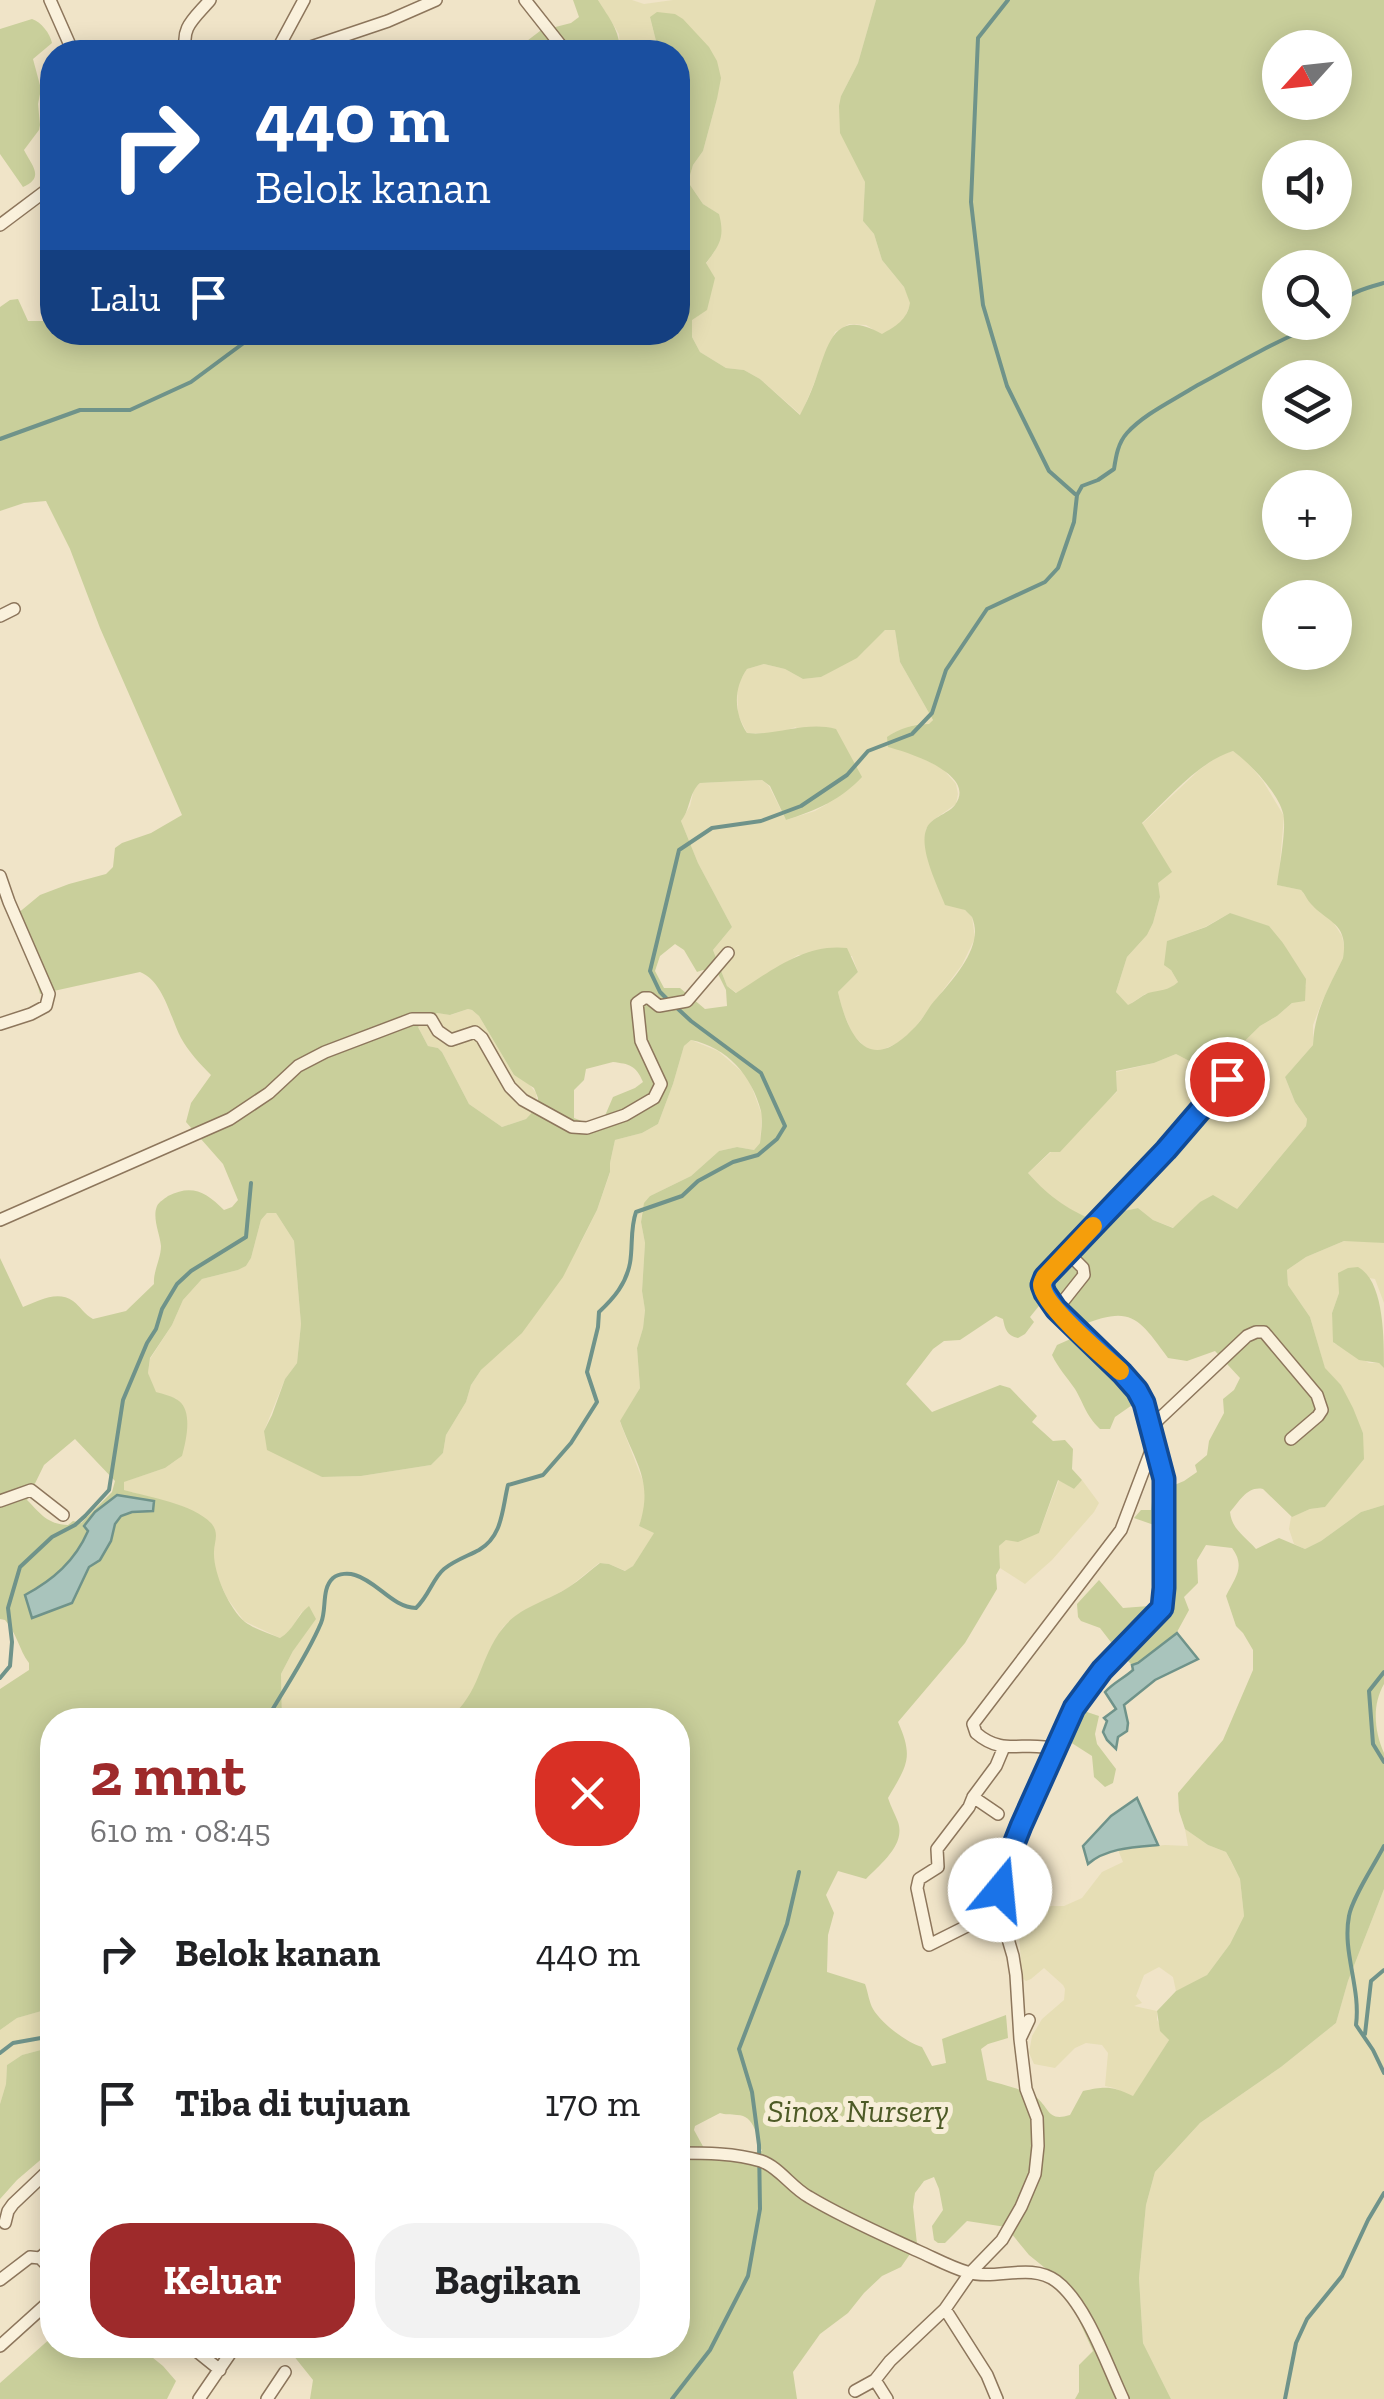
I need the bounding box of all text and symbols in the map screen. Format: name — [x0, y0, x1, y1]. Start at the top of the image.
north arrow — [1262, 30, 1352, 120]
map controls — [1262, 30, 1352, 670]
text: 440 m — [255, 76, 450, 160]
icon: right — [90, 80, 220, 210]
button: sound — [1262, 140, 1352, 230]
text: Belok kanan — [255, 161, 490, 215]
button: search — [1262, 250, 1352, 340]
icon: arrive — [181, 270, 236, 325]
text: Lalu — [90, 275, 161, 321]
button: layers — [1262, 360, 1352, 450]
button: + — [1262, 470, 1352, 560]
button: − — [1262, 580, 1352, 670]
pin — [1185, 1037, 1270, 1122]
icon: arrive — [1200, 1052, 1255, 1107]
text: 2 mnt — [90, 1738, 245, 1810]
button: close — [535, 1741, 640, 1846]
text: 610 m · 08:45 — [90, 1812, 271, 1850]
position arrow — [948, 1838, 1052, 1942]
icon: right — [90, 1926, 145, 1981]
text: Belok kanan — [175, 1930, 380, 1976]
text: 440 m — [536, 1930, 640, 1976]
icon: arrive — [90, 2076, 145, 2131]
text: Tiba di tujuan — [175, 2080, 410, 2126]
text: 170 m — [545, 2080, 640, 2126]
park label: Sinox Nursery — [767, 2092, 949, 2130]
button: Keluar — [90, 2223, 355, 2338]
button: Bagikan — [375, 2223, 640, 2338]

